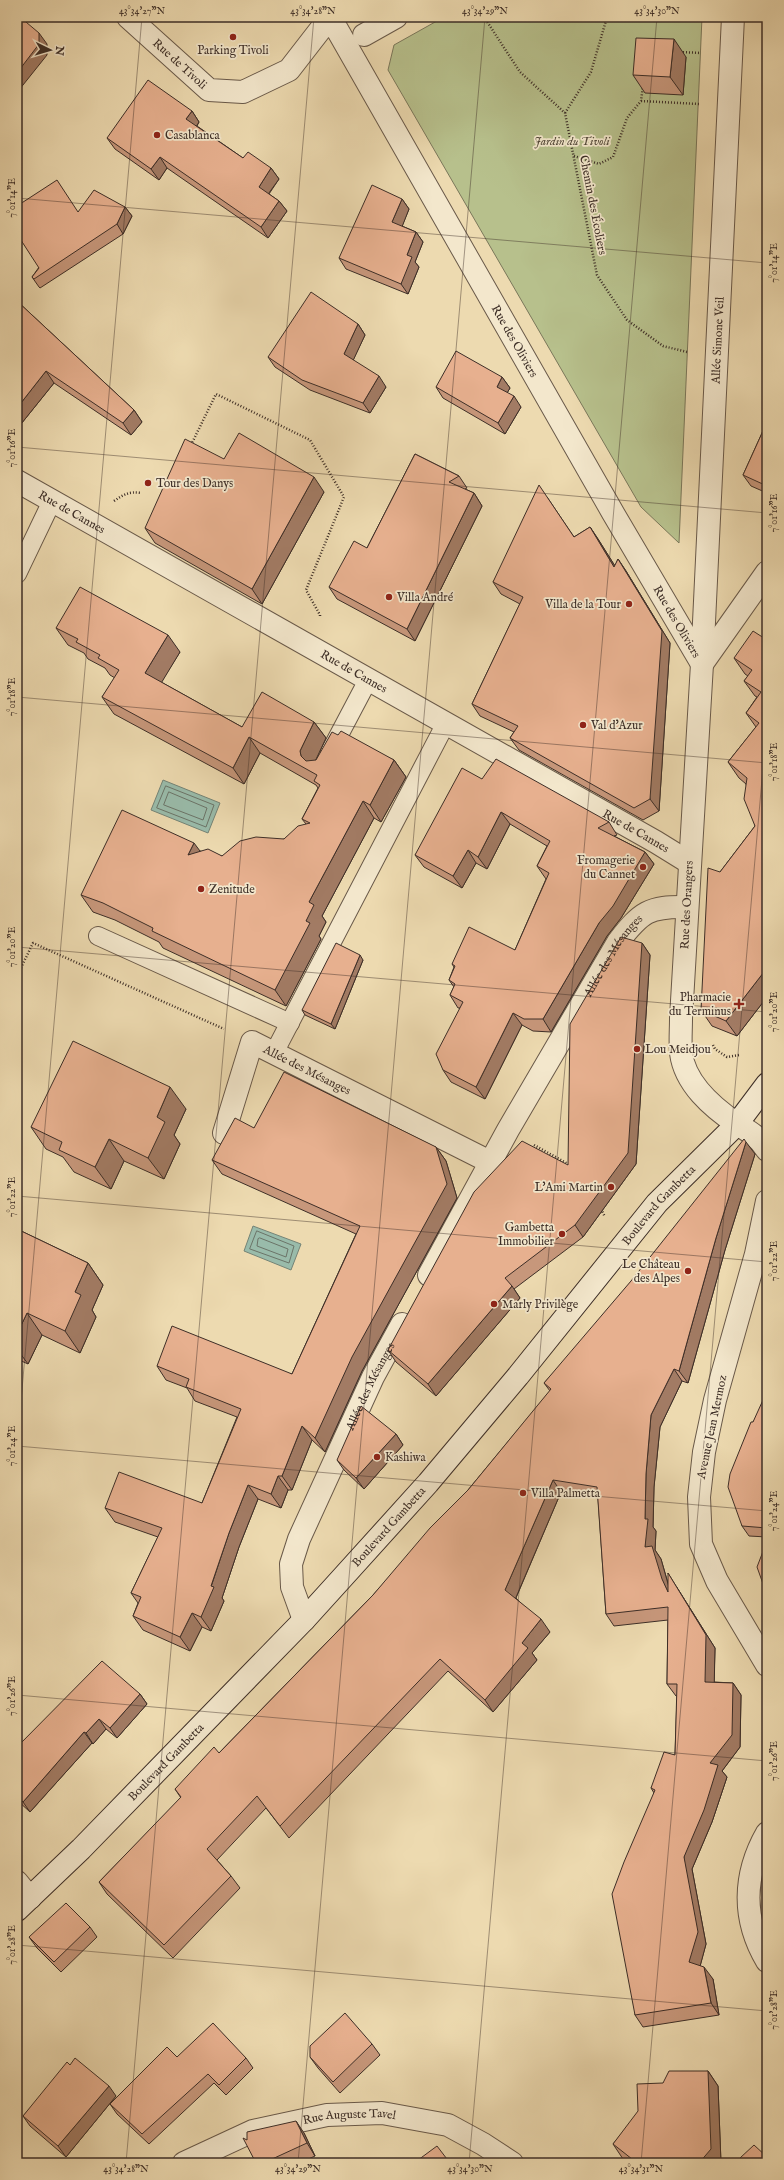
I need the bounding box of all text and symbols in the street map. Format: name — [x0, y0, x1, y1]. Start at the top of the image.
text: 43°34'27"N — [119, 5, 165, 18]
text: 43°34'28"N — [290, 5, 336, 18]
text: 43°34'29"N — [462, 5, 508, 18]
text: 43°34'30"N — [634, 5, 680, 18]
north arrow — [30, 30, 70, 70]
marker: Parking Tivoli — [228, 32, 238, 42]
street label: Rue de Tivoli — [150, 36, 210, 92]
place label: Parking Tivoli — [197, 43, 269, 58]
text: N — [52, 44, 66, 57]
place label: Casablanca — [165, 128, 221, 143]
marker: Casablanca — [152, 130, 162, 140]
park label: Jardin du Tivoli — [534, 134, 611, 149]
street label: Chemin des Écoliers — [576, 154, 611, 256]
text: 7°01'14"E — [6, 178, 19, 218]
text: 7°01'14"E — [768, 243, 781, 283]
street label: Allée Simone Veil — [708, 296, 727, 385]
street label: Rue des Oliviers — [488, 302, 541, 380]
text: 7°01'16"E — [6, 428, 19, 468]
place label: Tour des Danys — [156, 476, 233, 491]
marker: Tour des Danys — [143, 478, 153, 488]
street label: Rue de Cannes — [36, 487, 108, 537]
text: 7°01'16"E — [768, 493, 781, 533]
street label: Rue des Oliviers — [650, 583, 704, 660]
place label: Villa André — [396, 590, 454, 605]
marker: Villa André — [384, 592, 394, 602]
place label: Villa de la Tour — [544, 597, 622, 612]
marker: Villa de la Tour — [624, 599, 634, 609]
street label: Rue de Cannes — [318, 647, 390, 696]
text: 7°01'18"E — [6, 678, 19, 716]
place label: Val d'Azur — [590, 718, 643, 733]
marker: Val d'Azur — [578, 720, 588, 730]
text: 7°01'18"E — [768, 743, 781, 781]
street label: Rue de Cannes — [600, 806, 672, 856]
place label: Fromagerie du Cannet — [577, 853, 635, 882]
street label: Rue des Orangers — [677, 860, 697, 950]
marker: Fromagerie du Cannet — [638, 862, 648, 872]
place label: Zenitude — [209, 882, 255, 897]
marker: Zenitude — [196, 884, 206, 894]
street label: Allée des Mésanges — [580, 911, 646, 1000]
text: 7°01'20"E — [6, 927, 19, 967]
place label: Pharmacie du Terminus — [669, 990, 731, 1019]
text: 7°01'20"E — [768, 992, 781, 1032]
marker: Pharmacie du Terminus — [734, 999, 744, 1009]
street label: Allée des Mésanges — [260, 1041, 353, 1098]
place label: Lou Meidjou — [645, 1042, 711, 1057]
marker: Lou Meidjou — [632, 1044, 642, 1054]
street label: Boulevard Gambetta — [619, 1161, 699, 1248]
text: 7°01'22"E — [6, 1177, 19, 1217]
place label: L'Ami Martin — [535, 1180, 604, 1195]
marker: L'Ami Martin — [606, 1182, 616, 1192]
place label: Gambetta Immobilier — [498, 1220, 555, 1249]
marker: Gambetta Immobilier — [557, 1229, 567, 1239]
text: 7°01'22"E — [768, 1241, 781, 1281]
place label: Le Château des Alpes — [622, 1257, 680, 1287]
marker: Le Château des Alpes — [683, 1266, 693, 1276]
place label: Marly Privilège — [502, 1297, 579, 1312]
marker: Marly Privilège — [489, 1299, 499, 1309]
street label: Allée des Mésanges — [342, 1340, 398, 1433]
street label: Avenue Jean Mermoz — [693, 1373, 731, 1482]
text: 7°01'24"E — [6, 1426, 19, 1466]
place label: Kashiwa — [385, 1450, 426, 1465]
marker: Kashiwa — [372, 1452, 382, 1462]
street label: Boulevard Gambetta — [349, 1483, 429, 1570]
place label: Villa Palmetta — [530, 1486, 601, 1501]
marker: Villa Palmetta — [518, 1488, 528, 1498]
text: 7°01'24"E — [768, 1491, 781, 1531]
text: 7°01'26"E — [6, 1676, 19, 1716]
street label: Boulevard Gambetta — [125, 1719, 208, 1804]
text: 7°01'26"E — [768, 1741, 781, 1781]
text: 7°01'28"E — [6, 1925, 19, 1965]
text: 7°01'28"E — [768, 1990, 781, 2030]
street label: Rue Auguste Tavel — [301, 2105, 398, 2128]
text: 43°34'28"N — [103, 2163, 149, 2176]
text: 43°34'29"N — [275, 2163, 321, 2176]
text: 43°34'30"N — [447, 2163, 493, 2176]
text: 43°34'31"N — [619, 2163, 663, 2176]

